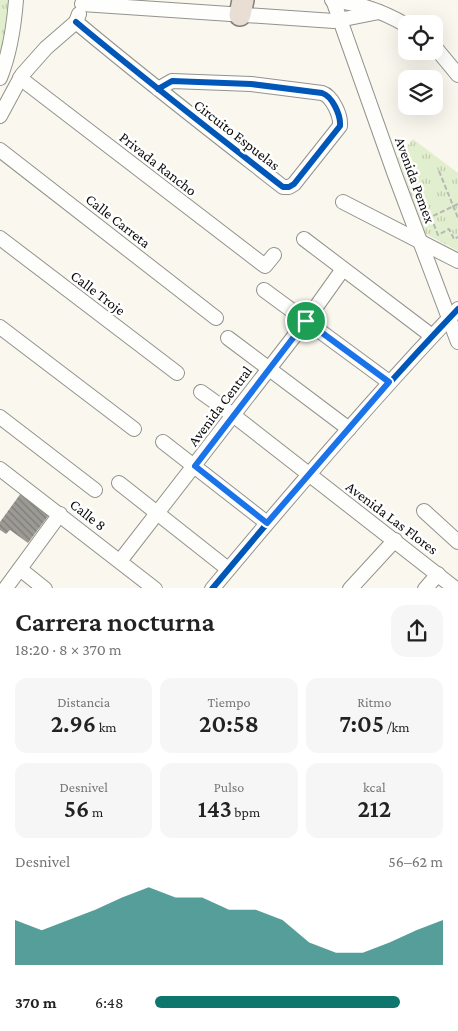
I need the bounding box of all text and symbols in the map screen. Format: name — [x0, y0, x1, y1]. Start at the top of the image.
map controls — [398, 15, 443, 115]
button: locate — [398, 15, 443, 60]
button: layers — [398, 70, 443, 115]
street label: Circuito Espuelas — [190, 97, 283, 174]
street label: Privada Rancho — [116, 129, 200, 199]
street label: Avenida Pemex — [392, 135, 438, 225]
street label: Calle Carreta — [83, 191, 153, 251]
street label: Calle Troje — [67, 267, 129, 320]
pin — [285, 300, 327, 342]
icon: arrive — [292, 307, 320, 335]
street label: Avenida Central — [185, 363, 255, 449]
street label: Avenida Las Flores — [343, 478, 441, 558]
street label: Calle 8 — [67, 496, 109, 534]
button: share — [391, 605, 443, 657]
text: Carrera nocturna — [15, 606, 215, 637]
text: 18:20 · 8 × 370 m — [15, 641, 122, 658]
text: Distancia — [57, 694, 110, 710]
text: Tiempo — [208, 694, 250, 710]
text: Ritmo — [357, 694, 391, 710]
text: 2.96 — [51, 710, 96, 737]
text: 20:58 — [199, 710, 259, 737]
text: 7:05 — [339, 710, 384, 737]
text: km — [96, 719, 117, 735]
text: /km — [384, 719, 410, 735]
text: Desnivel — [60, 779, 108, 795]
text: Pulso — [214, 779, 244, 795]
text: kcal — [363, 779, 386, 795]
text: 56 — [64, 795, 89, 822]
text: 143 — [198, 795, 232, 822]
text: 212 — [357, 795, 391, 822]
text: m — [89, 804, 103, 820]
text: bpm — [232, 804, 260, 820]
text: Desnivel — [15, 853, 70, 870]
text: 56–62 m — [388, 853, 443, 870]
text: 370 m — [15, 994, 56, 1011]
text: 6:48 — [95, 994, 124, 1011]

